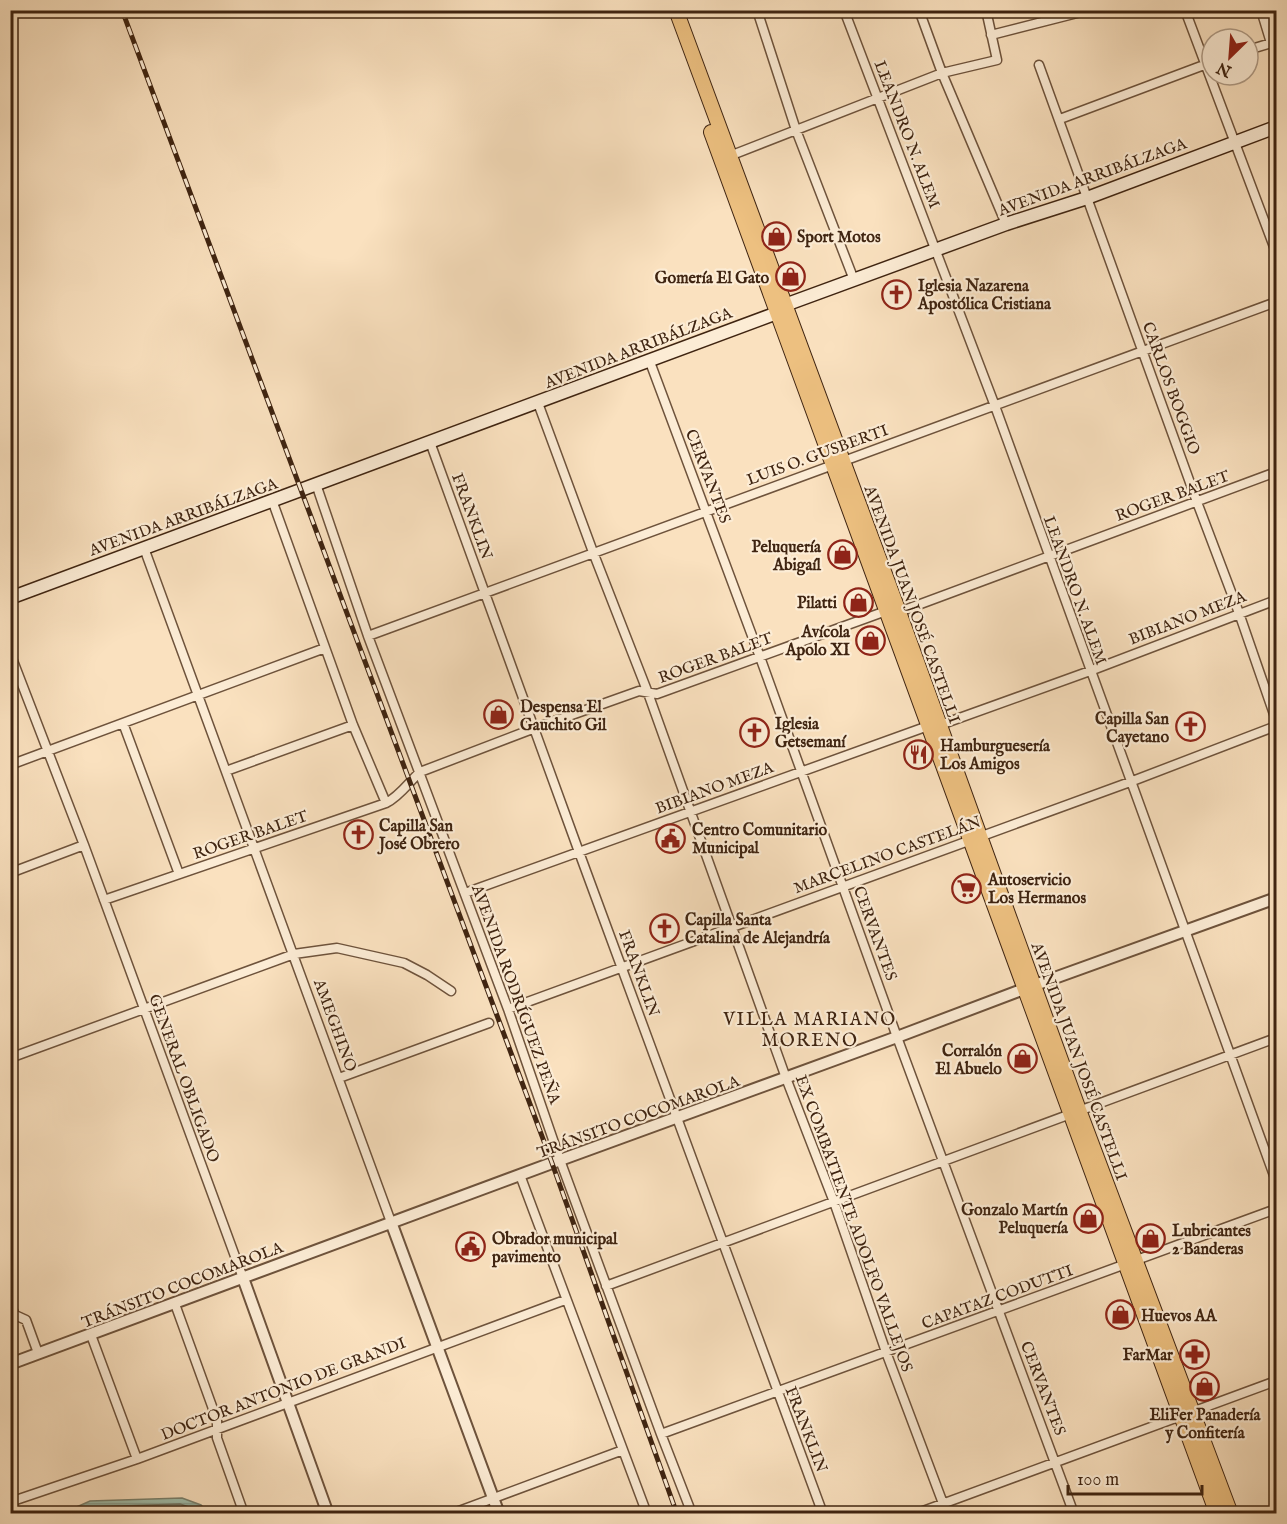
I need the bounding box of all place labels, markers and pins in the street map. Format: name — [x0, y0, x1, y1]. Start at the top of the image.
shop icon: Sport Motos — [760, 220, 792, 252]
place label: Sport Motos — [797, 228, 881, 248]
shop icon: Gomería El Gato — [774, 261, 806, 293]
place label: Gomería El Gato — [655, 269, 769, 289]
place label: Iglesia Nazarena Apostólica Cristiana — [917, 277, 1052, 315]
church icon: Iglesia Nazarena Apostólica Cristiana — [881, 278, 913, 310]
place label: Peluquería Abigaíl — [751, 538, 822, 576]
shop icon: Peluquería Abigaíl — [826, 539, 858, 571]
shop icon: Pilatti — [842, 586, 874, 618]
place label: Pilatti — [797, 594, 838, 614]
place label: Avícola Apolo XI — [785, 623, 851, 661]
shop icon: Avícola Apolo XI — [855, 624, 887, 656]
place label: Despensa El Gauchito Gil — [520, 698, 607, 736]
shop icon: Despensa El Gauchito Gil — [483, 699, 515, 731]
place label: Capilla San Cayetano — [1095, 710, 1169, 748]
church icon: Capilla San Cayetano — [1174, 711, 1206, 743]
place label: Iglesia Getsemaní — [775, 715, 847, 753]
church icon: Iglesia Getsemaní — [738, 716, 770, 748]
place label: Hamburguesería Los Amigos — [940, 737, 1051, 775]
restaurant icon: Hamburguesería Los Amigos — [903, 738, 935, 770]
place label: Capilla San José Obrero — [377, 817, 460, 855]
church icon: Capilla San José Obrero — [342, 818, 374, 850]
place label: Centro Comunitario Municipal — [692, 821, 828, 859]
public building icon: Centro Comunitario Municipal — [655, 822, 687, 854]
place label: Autoservicio Los Hermanos — [987, 871, 1086, 909]
supermarket icon: Autoservicio Los Hermanos — [951, 872, 983, 904]
place label: Capilla Santa Catalina de Alejandría — [685, 911, 831, 949]
church icon: Capilla Santa Catalina de Alejandría — [648, 912, 680, 944]
place label: Corralón El Abuelo — [935, 1042, 1002, 1080]
shop icon: Corralón El Abuelo — [1007, 1043, 1039, 1075]
place label: Gonzalo Martín Peluquería — [961, 1201, 1069, 1239]
shop icon: Gonzalo Martín Peluquería — [1073, 1202, 1105, 1234]
place label: Lubricantes 2 Banderas — [1172, 1222, 1251, 1260]
shop icon: Lubricantes 2 Banderas — [1135, 1223, 1167, 1255]
place label: Obrador municipal pavimento — [491, 1230, 618, 1268]
public building icon: Obrador municipal pavimento — [455, 1231, 487, 1263]
shop icon: Huevos AA — [1104, 1299, 1136, 1331]
place label: Huevos AA — [1141, 1307, 1218, 1327]
pharmacy icon: FarMar — [1178, 1338, 1210, 1370]
place label: FarMar — [1123, 1346, 1173, 1366]
shop icon: EliFer Panadería y Confitería — [1189, 1370, 1221, 1402]
place label: EliFer Panadería y Confitería — [1150, 1406, 1262, 1444]

